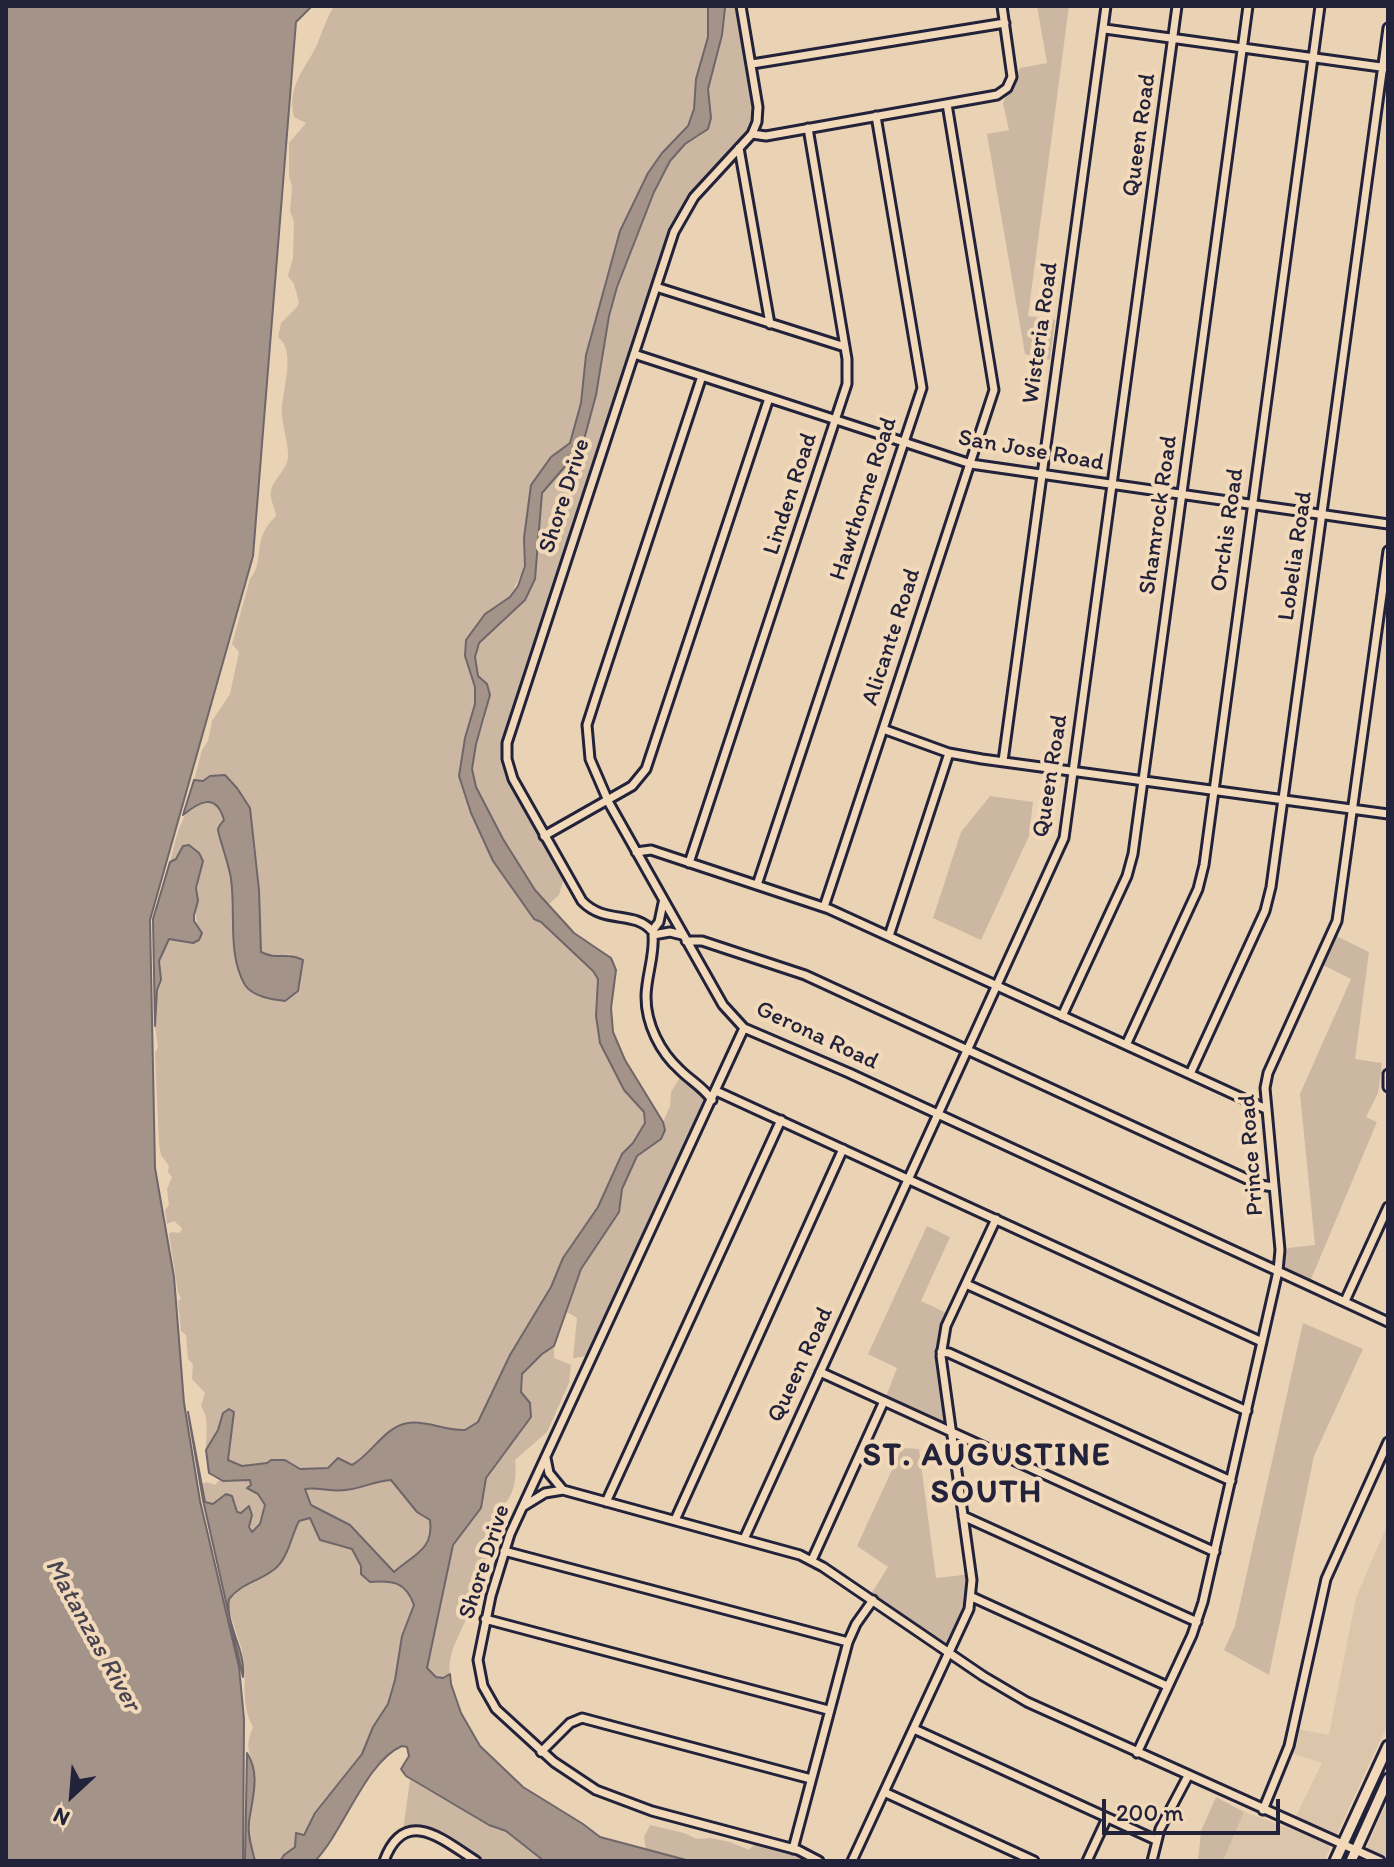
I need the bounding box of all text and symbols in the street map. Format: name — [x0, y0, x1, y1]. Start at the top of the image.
street label: Queen Road — [1117, 71, 1163, 199]
street label: Wisteria Road — [1017, 260, 1065, 406]
street label: Hawthorne Road — [824, 414, 904, 584]
street label: San Jose Road — [956, 424, 1106, 478]
street label: Linden Road — [758, 429, 824, 559]
street label: Shamrock Road — [1134, 434, 1184, 596]
street label: Shore Drive — [533, 435, 597, 557]
street label: Orchis Road — [1205, 466, 1251, 594]
street label: Lobelia Road — [1273, 489, 1319, 623]
street label: Alicante Road — [856, 565, 928, 709]
street label: Queen Road — [1027, 712, 1075, 840]
street label: Gerona Road — [751, 995, 883, 1077]
street label: Prince Road — [1233, 1093, 1271, 1217]
street label: Queen Road — [762, 1303, 840, 1427]
district label: ST. AUGUSTINE SOUTH — [862, 1438, 1112, 1513]
street label: Shore Drive — [453, 1501, 517, 1623]
water label: Matanzas River — [37, 1553, 147, 1717]
north arrow — [32, 1755, 112, 1835]
scale bar — [1106, 1783, 1284, 1833]
text: 200 m — [1116, 1798, 1184, 1827]
text: N — [49, 1802, 74, 1832]

